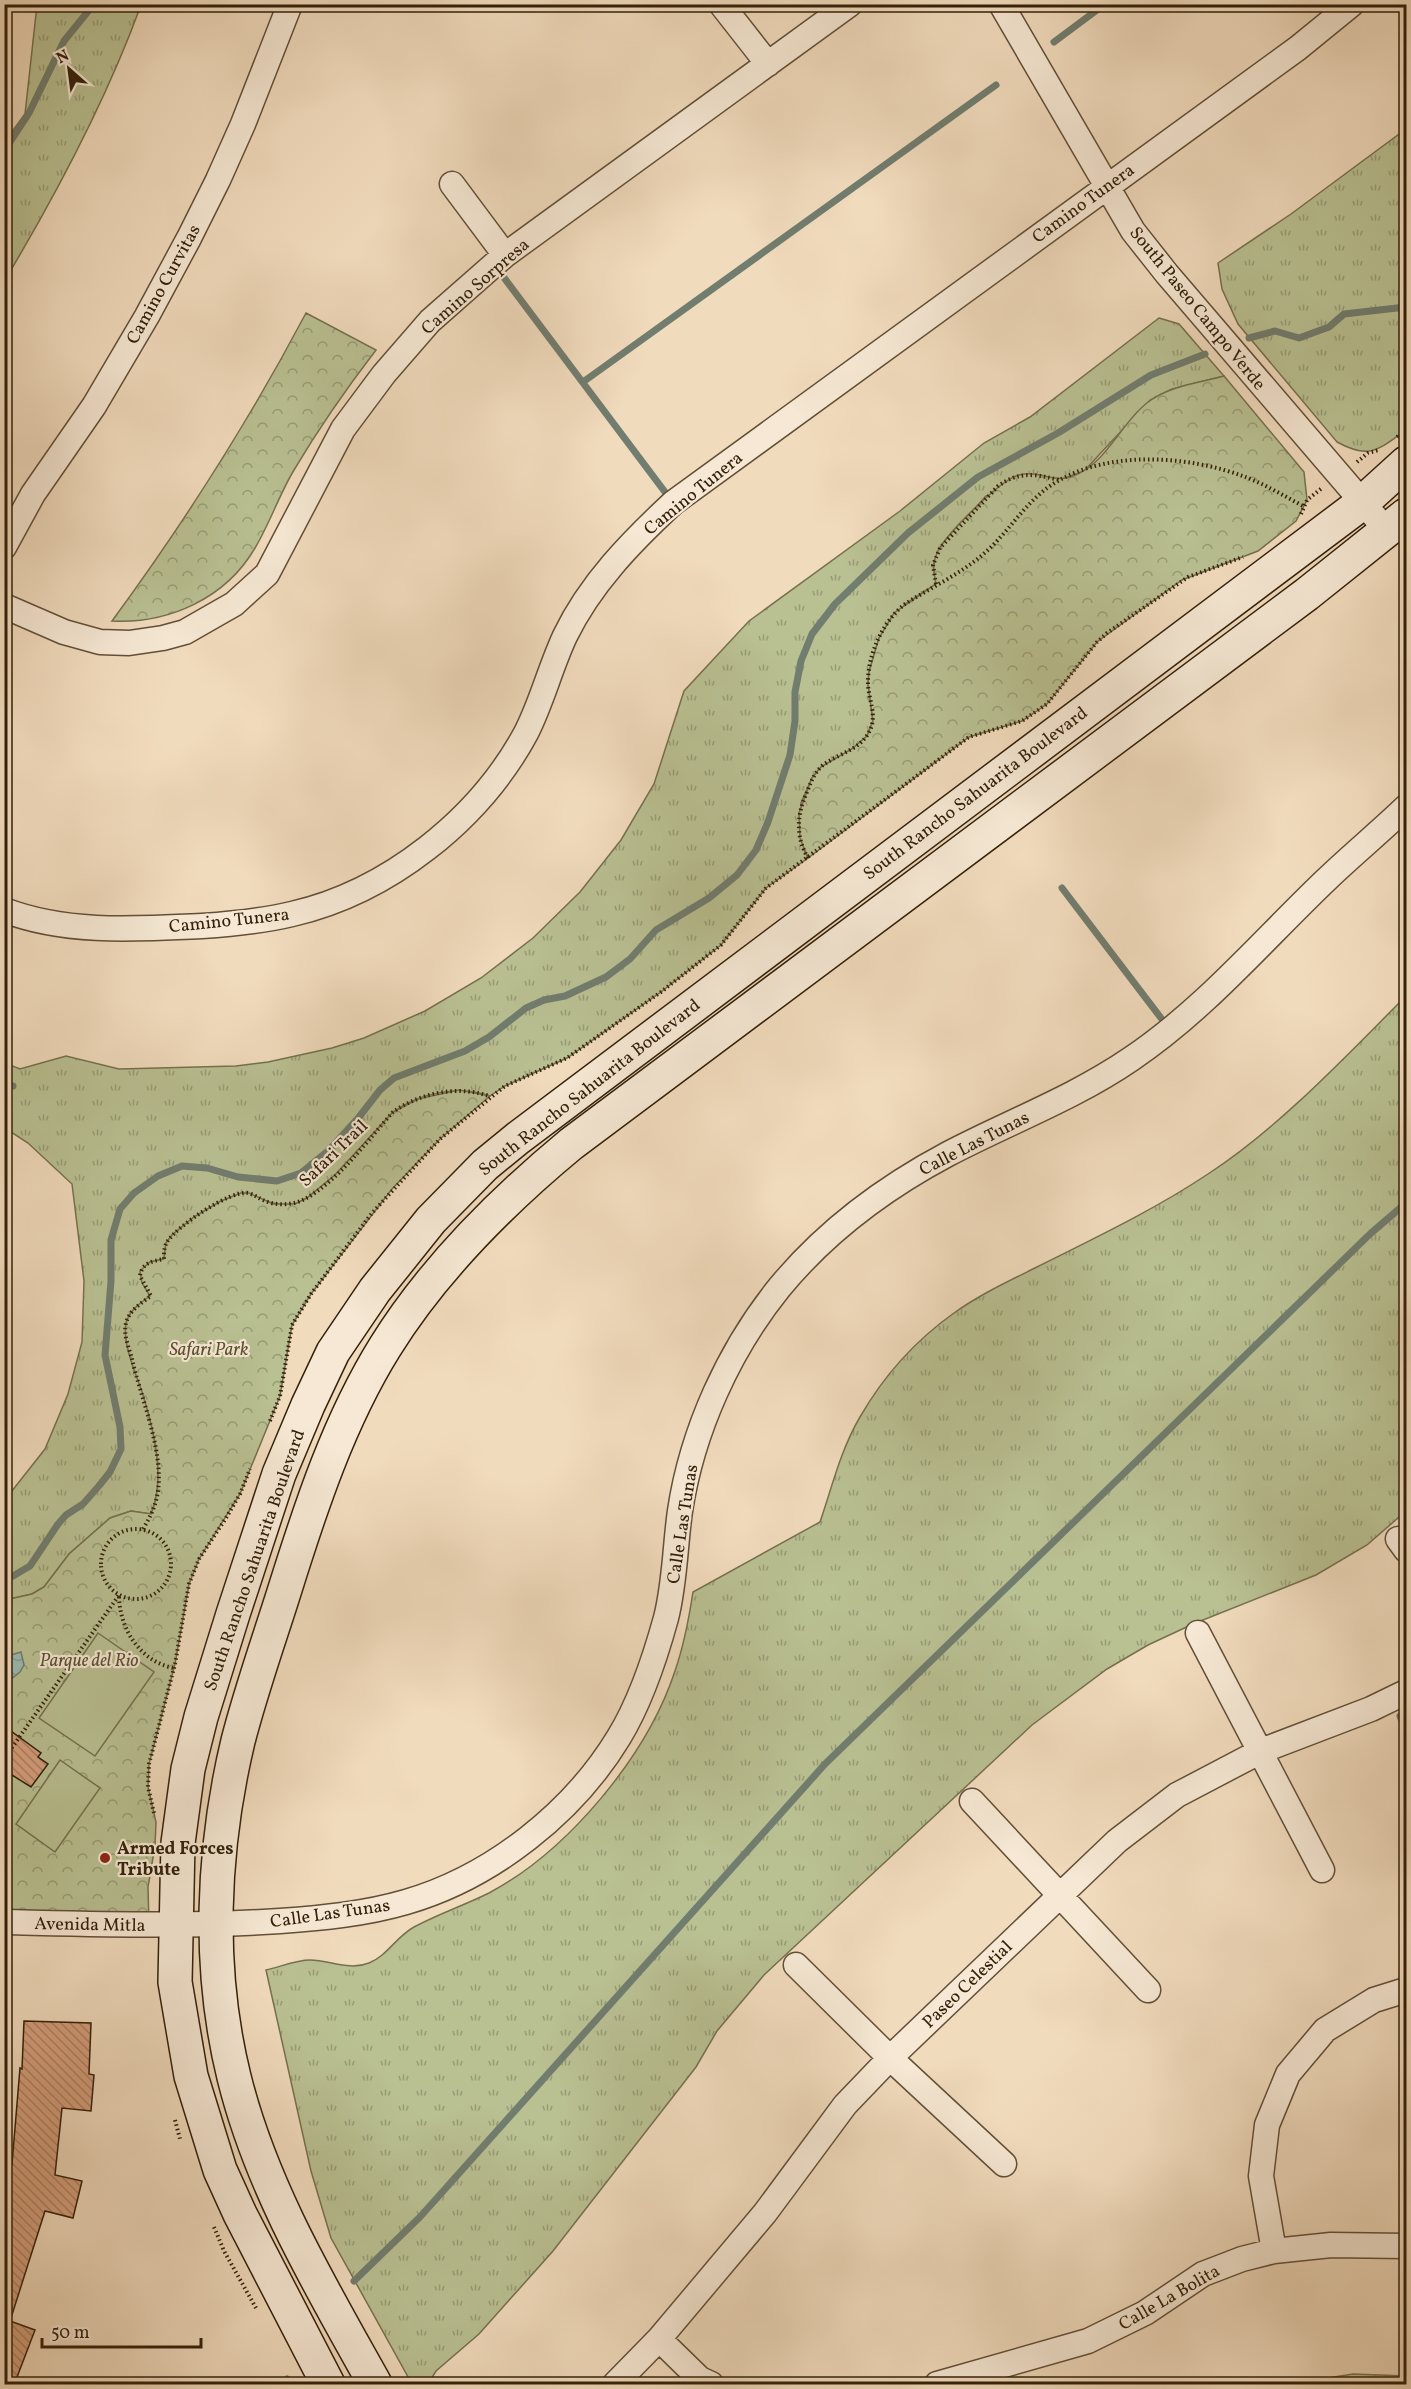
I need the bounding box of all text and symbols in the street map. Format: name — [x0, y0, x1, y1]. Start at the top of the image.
north arrow — [39, 39, 99, 99]
text: N — [53, 45, 74, 70]
street label: Camino Tunera — [1028, 159, 1140, 250]
street label: Camino Curvitas — [121, 220, 208, 349]
street label: South Paseo Campo Verde — [1123, 222, 1271, 396]
street label: Camino Sorpresa — [416, 233, 536, 341]
street label: Camino Tunera — [639, 446, 749, 542]
street label: South Rancho Sahuarita Boulevard — [858, 701, 1093, 887]
street label: Camino Tunera — [168, 903, 291, 940]
street label: South Rancho Sahuarita Boulevard — [474, 994, 706, 1183]
street label: Calle Las Tunas — [915, 1106, 1034, 1183]
street label: Safari Trail — [294, 1115, 374, 1193]
park label: Safari Park — [170, 1338, 248, 1363]
street label: South Rancho Sahuarita Boulevard — [199, 1426, 312, 1695]
street label: Calle Las Tunas — [662, 1463, 705, 1586]
park label: Parque del Rio — [39, 1649, 139, 1674]
place label: Armed Forces Tribute — [117, 1837, 234, 1883]
marker: Armed Forces Tribute — [98, 1851, 112, 1865]
street label: Calle Las Tunas — [269, 1894, 392, 1935]
street label: Avenida Mitla — [34, 1912, 146, 1939]
street label: Paseo Celestial — [917, 1936, 1019, 2035]
street label: Calle La Bolita — [1115, 2259, 1225, 2337]
scale bar — [42, 2311, 201, 2349]
text: 50 m — [51, 2321, 90, 2346]

